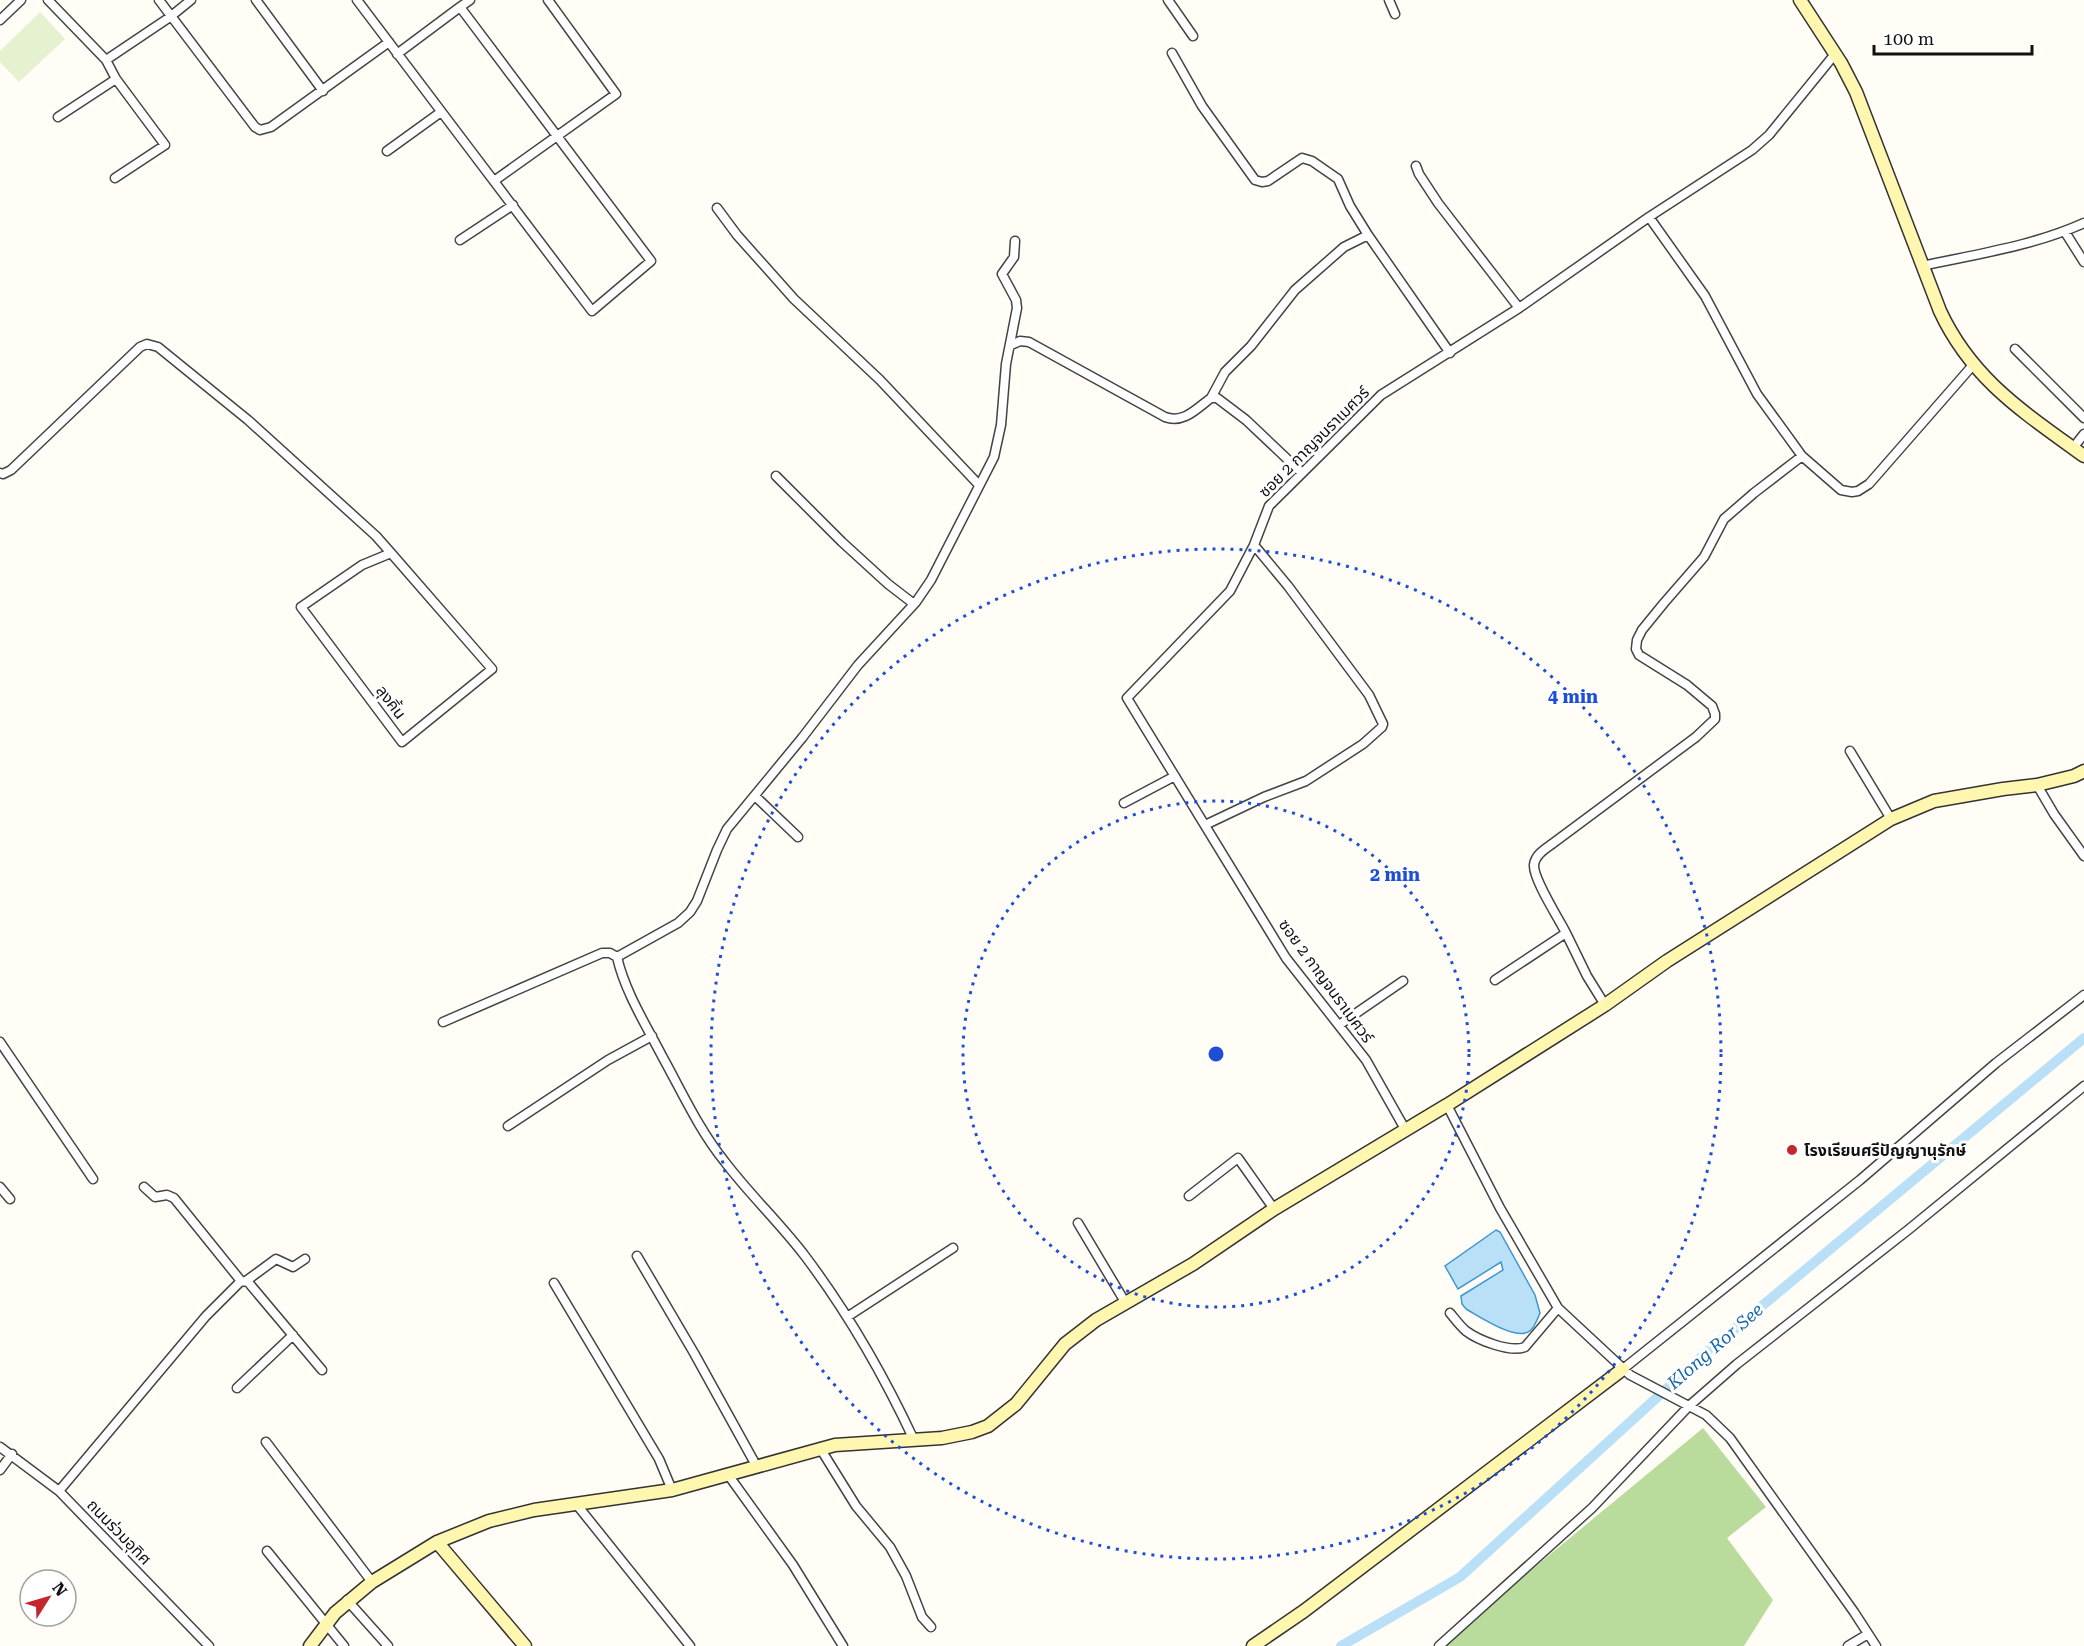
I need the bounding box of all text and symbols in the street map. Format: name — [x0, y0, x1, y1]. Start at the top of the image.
scale bar — [1874, 18, 2032, 56]
text: 100 m — [1883, 28, 1934, 49]
street label: ซอย 2 กาญจนราเมศวร์ — [1255, 382, 1374, 501]
street label: ลุงคิ้น — [372, 681, 411, 723]
text: 4 min — [1548, 686, 1598, 707]
text: 2 min — [1370, 864, 1420, 885]
street label: ซอย 2 กาญจนราเมศวร์ — [1275, 915, 1378, 1047]
centre of rings — [1206, 1044, 1226, 1064]
place label: โรงเรียนศรีปัญญานุรักษ์ — [1804, 1141, 1966, 1160]
marker: โรงเรียนศรีปัญญานุรักษ์ — [1785, 1143, 1799, 1157]
water label: Klong Ror See — [1662, 1299, 1767, 1394]
street label: ถนนร่วมอุทิศ — [83, 1495, 155, 1569]
north arrow — [18, 1568, 78, 1628]
text: N — [48, 1579, 71, 1600]

